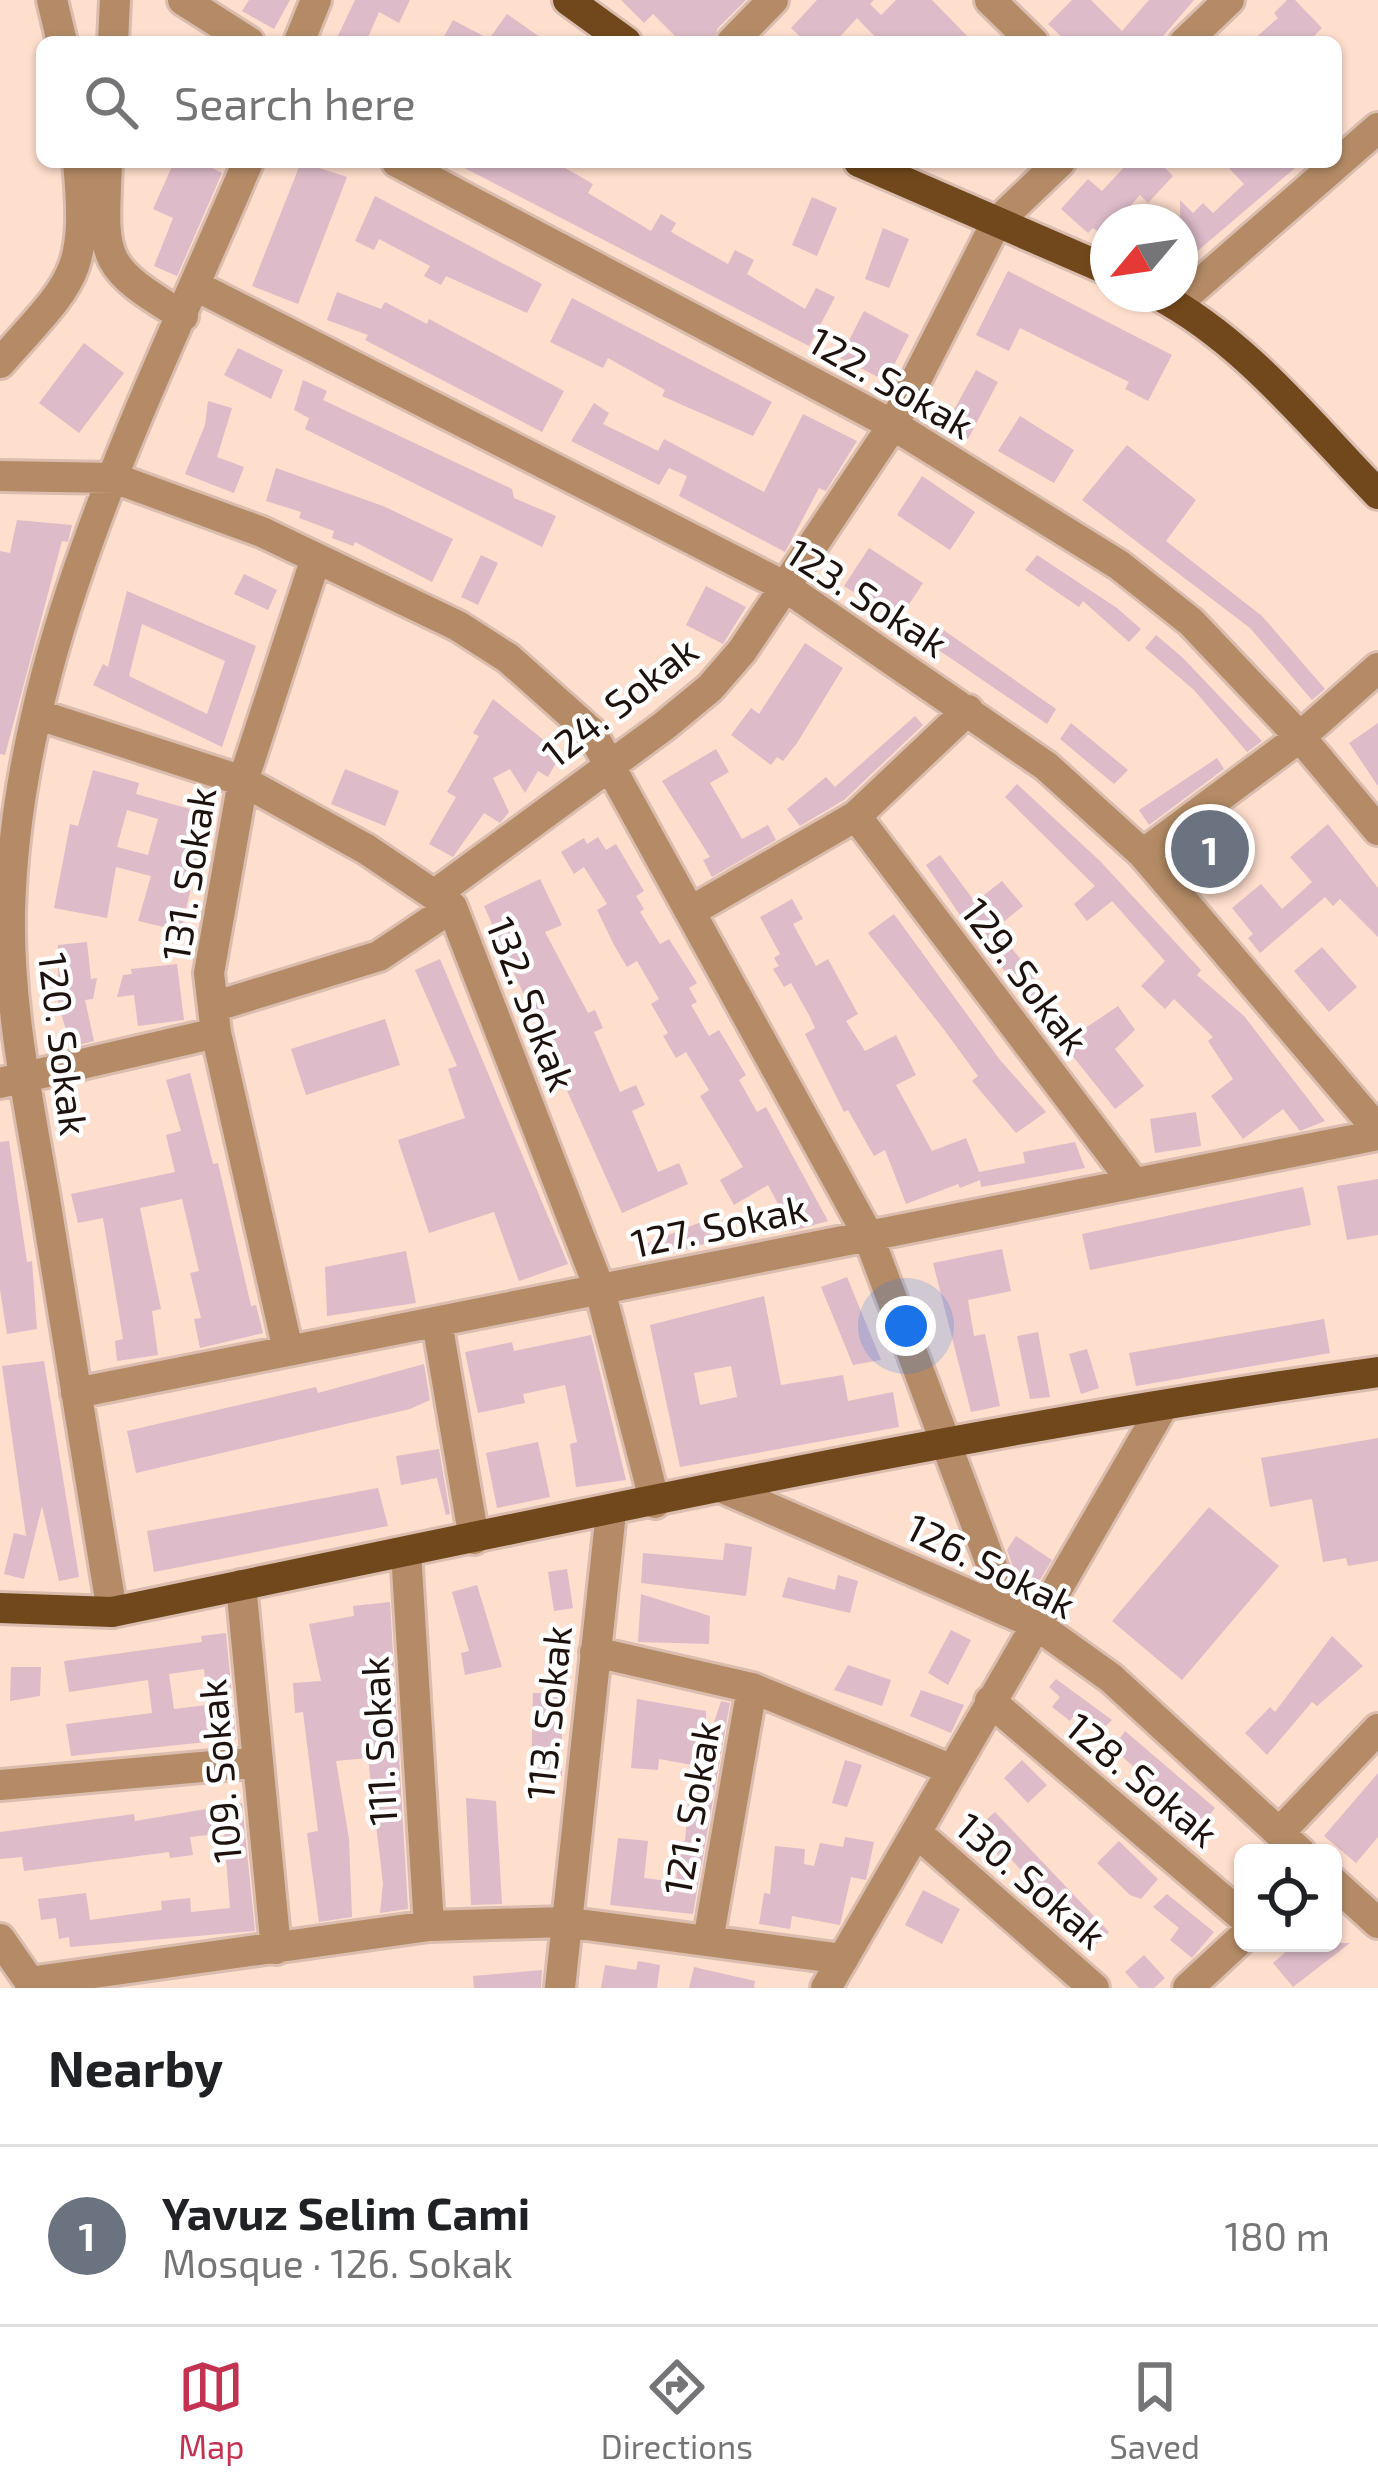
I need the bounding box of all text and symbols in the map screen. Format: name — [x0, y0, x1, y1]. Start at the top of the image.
search box — [36, 36, 1342, 168]
icon: search — [78, 69, 144, 135]
text: Search here — [174, 75, 416, 129]
north arrow — [1090, 204, 1198, 312]
street label: 122. Sokak — [801, 316, 982, 448]
street label: 123. Sokak — [779, 527, 957, 666]
street label: 124. Sokak — [532, 626, 706, 776]
street label: 131. Sokak — [151, 783, 224, 964]
pin: 1 — [1171, 804, 1249, 894]
street label: 129. Sokak — [953, 888, 1100, 1062]
street label: 132. Sokak — [478, 910, 587, 1097]
street label: 120. Sokak — [30, 950, 99, 1138]
street label: 127. Sokak — [627, 1183, 811, 1266]
your location — [876, 1296, 936, 1356]
street label: 126. Sokak — [900, 1502, 1084, 1627]
street label: 113. Sokak — [515, 1623, 580, 1803]
street label: 111. Sokak — [350, 1655, 405, 1827]
street label: 109. Sokak — [187, 1677, 250, 1865]
street label: 128. Sokak — [1057, 1702, 1229, 1856]
street label: 121. Sokak — [652, 1717, 729, 1898]
street label: 130. Sokak — [947, 1802, 1117, 1958]
map controls — [1234, 1844, 1342, 1952]
button: locate — [1234, 1844, 1342, 1952]
text: Nearby — [48, 2036, 223, 2097]
text: Yavuz Selim Cami — [162, 2185, 530, 2239]
text: 1 — [79, 2212, 95, 2259]
text: 180 m — [1224, 2212, 1330, 2259]
text: Mosque · 126. Sokak — [162, 2239, 513, 2286]
tab: Map — [178, 2354, 244, 2466]
tab: Directions — [601, 2354, 753, 2466]
tab: Saved — [1109, 2354, 1200, 2466]

